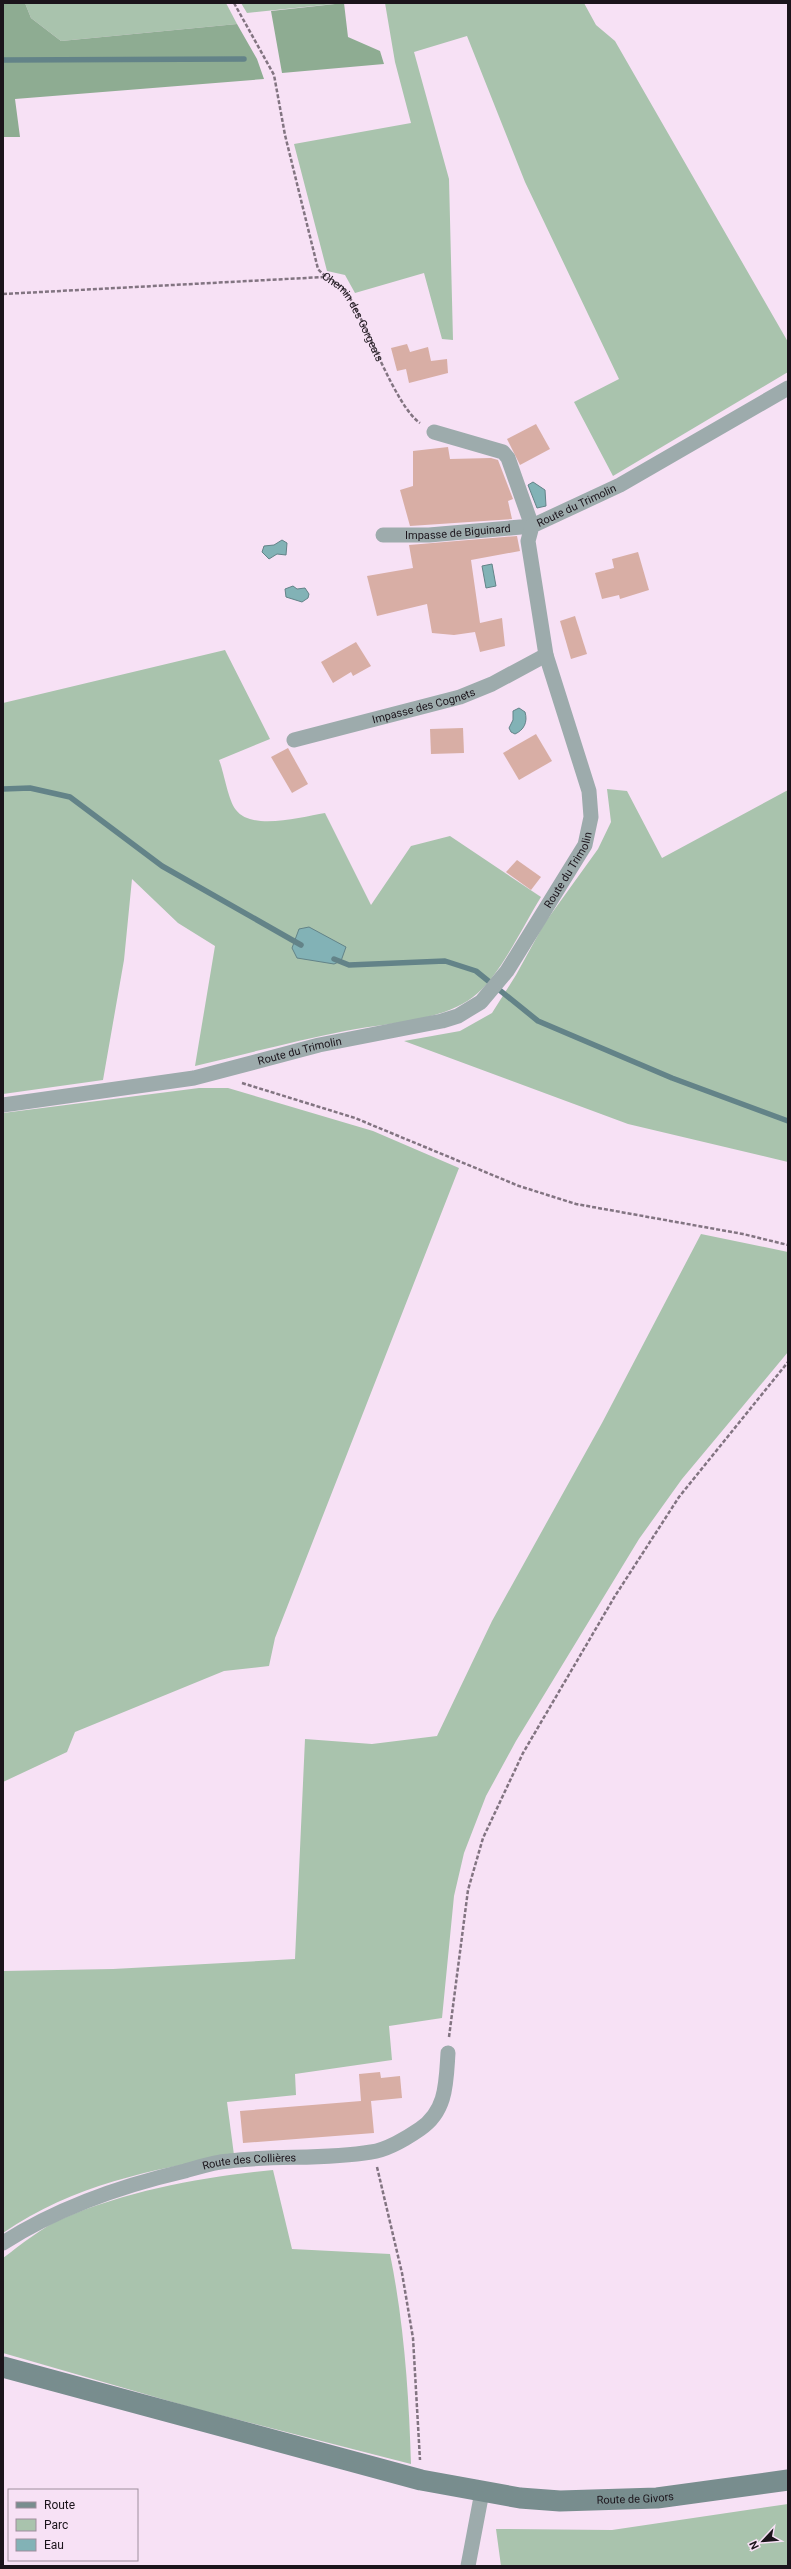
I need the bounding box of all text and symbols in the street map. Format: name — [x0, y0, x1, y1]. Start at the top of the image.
street label: Chemin des Gorgeats — [320, 269, 386, 364]
street label: Route du Trimolin — [535, 481, 618, 529]
street label: Impasse de Biguinard — [405, 521, 511, 542]
street label: Impasse des Cognets — [371, 685, 477, 726]
street label: Route du Trimolin — [541, 831, 594, 910]
street label: Route du Trimolin — [256, 1034, 343, 1067]
street label: Route des Collières — [201, 2151, 297, 2172]
legend — [8, 2489, 138, 2561]
street label: Route de Givors — [596, 2489, 675, 2506]
text: Route — [44, 2498, 75, 2512]
text: Parc — [44, 2518, 68, 2532]
north arrow — [743, 2521, 783, 2561]
text: Eau — [44, 2538, 64, 2552]
text: N — [747, 2539, 762, 2552]

